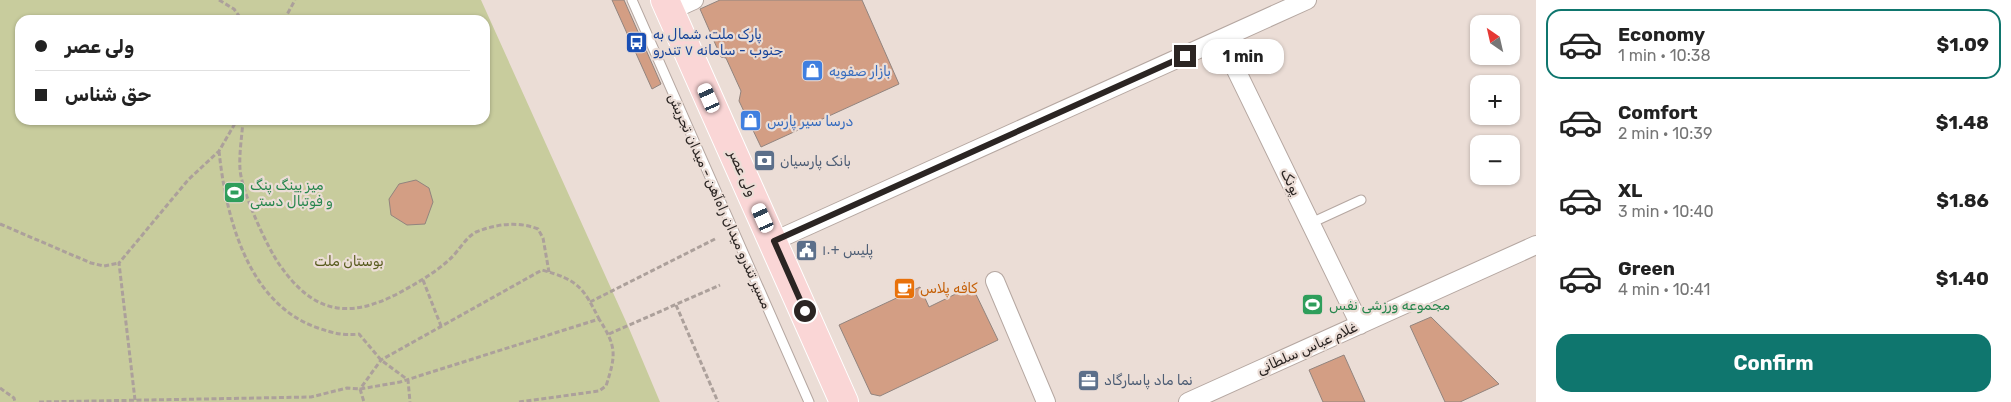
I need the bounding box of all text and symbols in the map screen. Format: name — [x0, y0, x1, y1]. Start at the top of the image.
north arrow — [1470, 15, 1520, 65]
map controls — [1470, 15, 1520, 185]
icon: car — [1558, 22, 1603, 67]
text: Economy — [1618, 23, 1705, 46]
place label: پارک ملت، شمال به جنوب - سامانه ۷ تندرو — [653, 26, 784, 59]
bus stop icon: پارک ملت، شمال به جنوب - سامانه ۷ تندرو — [625, 30, 649, 54]
text: $1.09 — [1937, 33, 1989, 56]
text: ولی عصر — [65, 35, 134, 58]
callout: 1 min — [1202, 38, 1285, 74]
route end — [1174, 45, 1196, 67]
text: 1 min · 10:38 — [1618, 46, 1711, 65]
text: 1 min — [1223, 47, 1263, 66]
shop icon: بازار صفویه — [801, 59, 825, 83]
place label: بازار صفویه — [829, 63, 891, 80]
button: + — [1470, 75, 1520, 125]
car — [696, 81, 721, 115]
text: حق شناس — [65, 83, 151, 106]
street label: مسیر تندرو میدان راه‌آهن - میدان تجریش — [664, 91, 775, 312]
icon: car — [1558, 100, 1603, 145]
text: Comfort — [1618, 101, 1698, 124]
shop icon: درسا سیر پارس — [739, 109, 763, 133]
text: $1.48 — [1936, 111, 1989, 134]
place label: درسا سیر پارس — [767, 113, 853, 131]
text: 2 min · 10:39 — [1618, 124, 1712, 143]
button: − — [1470, 135, 1520, 185]
street label: ولی عصر — [724, 146, 760, 199]
bank icon: بانک پارسیان — [752, 149, 776, 173]
place label: بانک پارسیان — [780, 153, 851, 171]
street label: پونک — [1276, 166, 1304, 199]
place label: میز پینگ پنگ و فوتبال دستی — [250, 177, 333, 210]
icon: car — [1558, 178, 1603, 223]
text: XL — [1618, 179, 1642, 202]
sports icon: میز پینگ پنگ و فوتبال دستی — [222, 181, 246, 205]
text: $1.86 — [1936, 189, 1989, 212]
car — [750, 201, 775, 235]
text: 3 min · 10:40 — [1618, 202, 1714, 221]
public building icon: پلیس +۱۰ — [794, 238, 818, 262]
place label: پلیس +۱۰ — [822, 242, 873, 260]
park label: بوستان ملت — [314, 253, 384, 270]
icon: car — [1558, 256, 1603, 301]
text: Green — [1618, 257, 1675, 280]
text: $1.40 — [1936, 267, 1989, 290]
cafe icon: کافه پلاس — [892, 276, 916, 300]
place label: کافه پلاس — [920, 280, 978, 298]
text: 4 min · 10:41 — [1618, 280, 1710, 299]
sports icon: مجموعه ورزشی نفس — [1301, 293, 1325, 317]
place label: مجموعه ورزشی نفس — [1329, 297, 1450, 314]
route start — [794, 300, 816, 322]
street label: غلام عباس سلطانی — [1254, 318, 1361, 379]
button: Confirm — [1556, 334, 1991, 392]
office icon: نما ماد پاسارگاد — [1076, 368, 1100, 392]
place label: نما ماد پاسارگاد — [1104, 372, 1193, 390]

